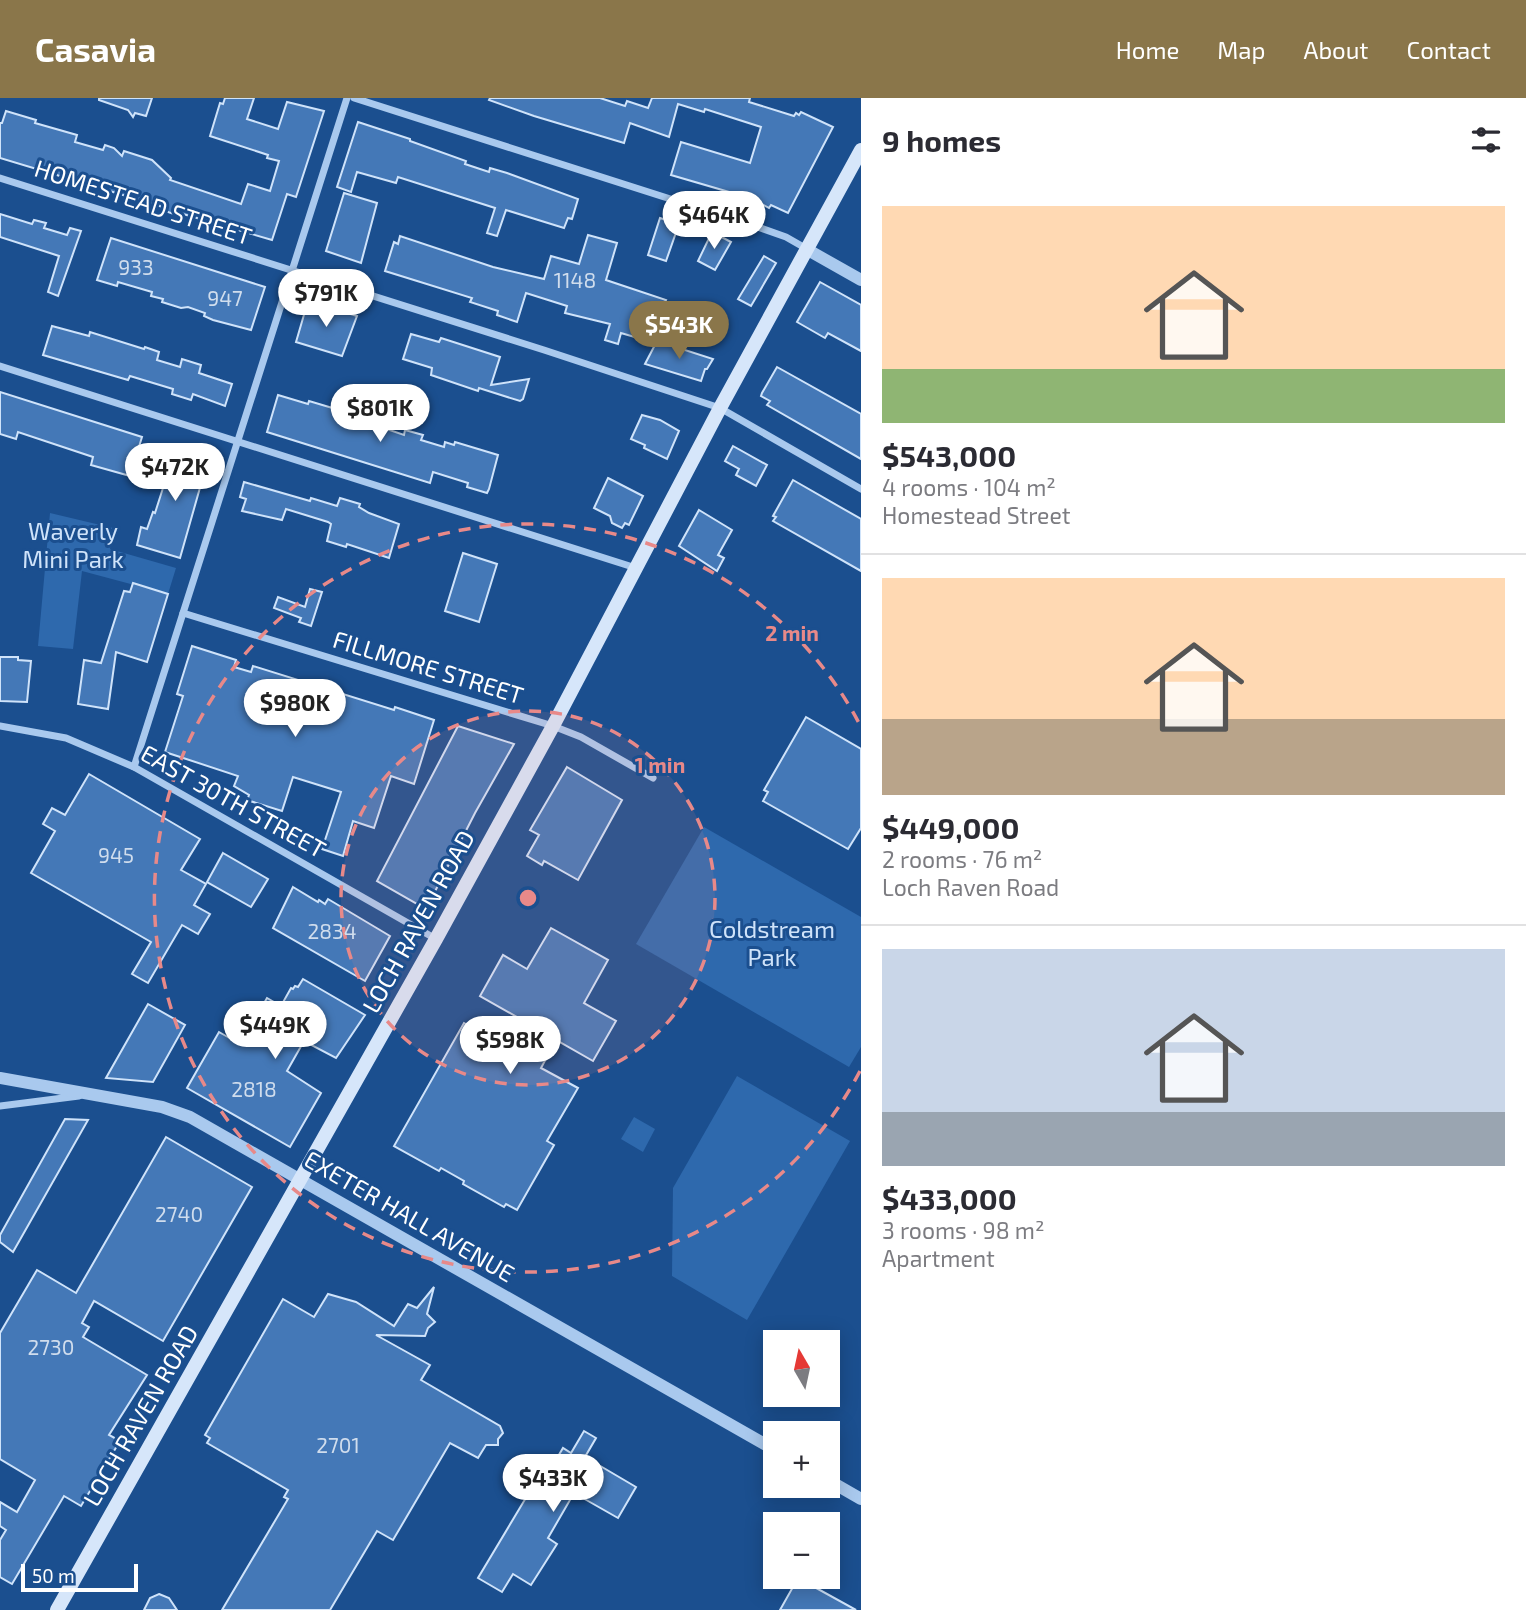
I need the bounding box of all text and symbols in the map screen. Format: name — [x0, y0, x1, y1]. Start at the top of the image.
text: Casavia — [35, 29, 156, 69]
text: Home — [1116, 35, 1179, 64]
text: Map — [1217, 35, 1265, 64]
text: About — [1303, 35, 1369, 64]
text: Contact — [1407, 35, 1491, 64]
icon: filters — [1467, 121, 1505, 159]
text: 9 homes — [882, 122, 1001, 158]
street label: HOMESTEAD STREET — [31, 153, 256, 250]
pin: $464K — [665, 192, 763, 251]
text: $464K — [679, 200, 749, 228]
icon: home — [1131, 252, 1257, 378]
house number: 933 — [118, 254, 154, 279]
house number: 1148 — [554, 267, 596, 292]
pin: $791K — [277, 270, 375, 329]
text: $791K — [294, 278, 358, 306]
house number: 947 — [207, 285, 243, 310]
pin: $543K — [630, 302, 728, 361]
text: $543K — [645, 310, 713, 338]
pin: $801K — [331, 384, 429, 444]
text: $801K — [347, 393, 413, 421]
text: $543,000 — [882, 437, 1016, 473]
pin: $472K — [126, 444, 224, 503]
text: $472K — [141, 452, 209, 480]
text: 4 rooms · 104 m² — [882, 473, 1056, 501]
text: Homestead Street — [882, 501, 1071, 529]
park label: Waverly Mini Park — [22, 516, 124, 573]
text: 2 min — [765, 620, 819, 645]
street label: FILLMORE STREET — [330, 624, 527, 709]
icon: home — [1131, 624, 1257, 750]
pin: $980K — [246, 680, 344, 739]
text: $980K — [260, 688, 330, 716]
street label: EAST 30TH STREET — [136, 738, 331, 864]
text: 1 min — [635, 752, 685, 777]
text: $449,000 — [882, 809, 1019, 845]
street label: LOCH RAVEN ROAD — [356, 825, 480, 1017]
house number: 945 — [98, 842, 134, 867]
text: 2 rooms · 76 m² — [882, 845, 1042, 873]
text: Loch Raven Road — [882, 873, 1059, 901]
centre of rings — [516, 886, 540, 910]
park label: Coldstream Park — [709, 914, 835, 971]
house number: 2834 — [307, 918, 357, 943]
icon: home — [1131, 995, 1257, 1121]
pin: $449K — [226, 1002, 324, 1061]
text: $449K — [240, 1010, 310, 1038]
pin: $598K — [461, 1016, 559, 1076]
text: $598K — [476, 1025, 544, 1053]
house number: 2818 — [231, 1076, 277, 1101]
street label: EXETER HALL AVENUE — [300, 1144, 520, 1288]
text: $433,000 — [882, 1180, 1017, 1216]
house number: 2740 — [155, 1201, 203, 1226]
text: 3 rooms · 98 m² — [882, 1216, 1044, 1244]
text: Apartment — [882, 1244, 995, 1272]
street label: LOCH RAVEN ROAD — [76, 1320, 203, 1511]
north arrow — [763, 1330, 840, 1407]
map controls — [763, 1330, 840, 1589]
house number: 2730 — [28, 1334, 74, 1359]
button: + — [763, 1421, 840, 1498]
house number: 2701 — [316, 1432, 360, 1457]
pin: $433K — [504, 1454, 602, 1514]
text: $433K — [519, 1463, 587, 1491]
button: − — [763, 1512, 840, 1589]
scale bar — [21, 1561, 138, 1593]
text: 50 m — [32, 1564, 75, 1587]

